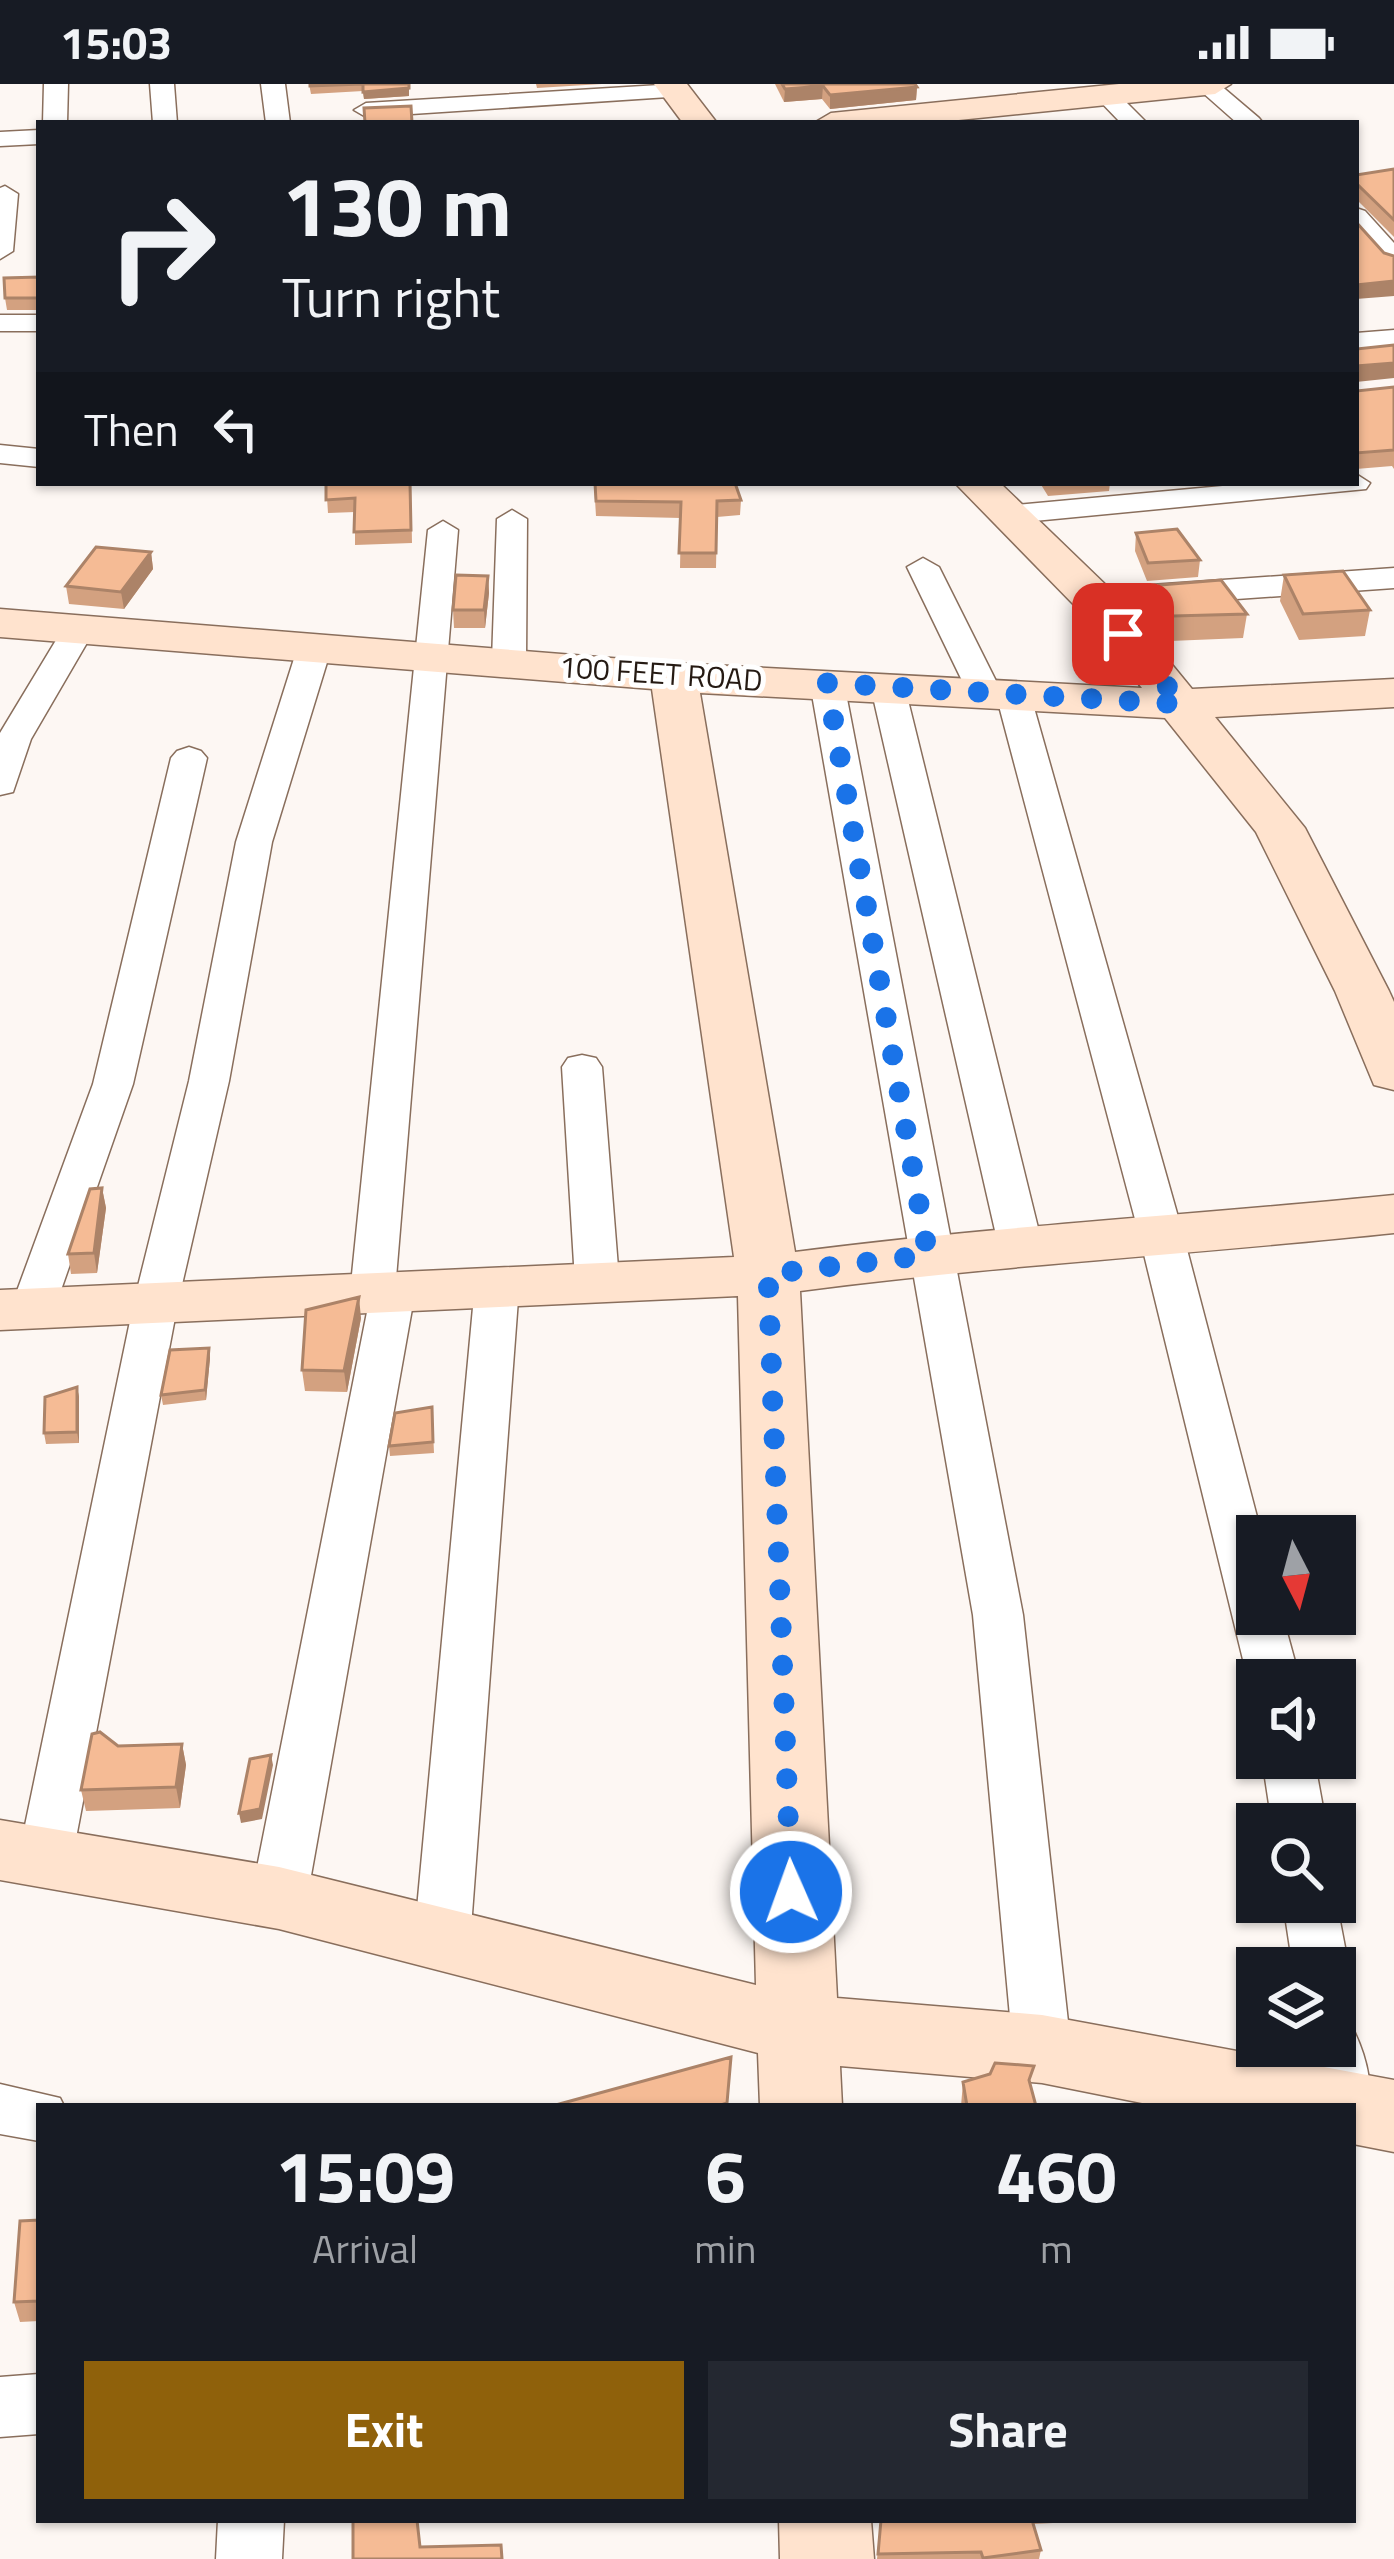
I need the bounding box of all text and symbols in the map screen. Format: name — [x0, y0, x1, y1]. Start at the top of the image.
text: 15:03 — [60, 8, 172, 76]
text: 130 m — [282, 141, 512, 269]
icon: right — [84, 168, 240, 324]
text: Turn right — [282, 256, 500, 338]
text: Then — [84, 395, 179, 463]
icon: left — [203, 396, 269, 462]
pin — [1072, 583, 1174, 685]
icon: arrive — [1090, 601, 1156, 667]
street label: 100 FEET ROAD — [558, 643, 764, 703]
north arrow — [1236, 1515, 1356, 1635]
map controls — [1236, 1515, 1356, 2067]
button: sound — [1236, 1659, 1356, 1779]
button: search — [1236, 1803, 1356, 1923]
position arrow — [728, 1829, 854, 1955]
button: layers — [1236, 1947, 1356, 2067]
text: 15:09 — [275, 2120, 455, 2230]
text: 6 — [705, 2120, 746, 2230]
text: 460 — [996, 2120, 1117, 2230]
text: Arrival — [312, 2219, 418, 2278]
text: min — [694, 2219, 756, 2278]
text: m — [1040, 2219, 1072, 2278]
button: Exit — [84, 2361, 684, 2499]
button: Share — [708, 2361, 1308, 2499]

